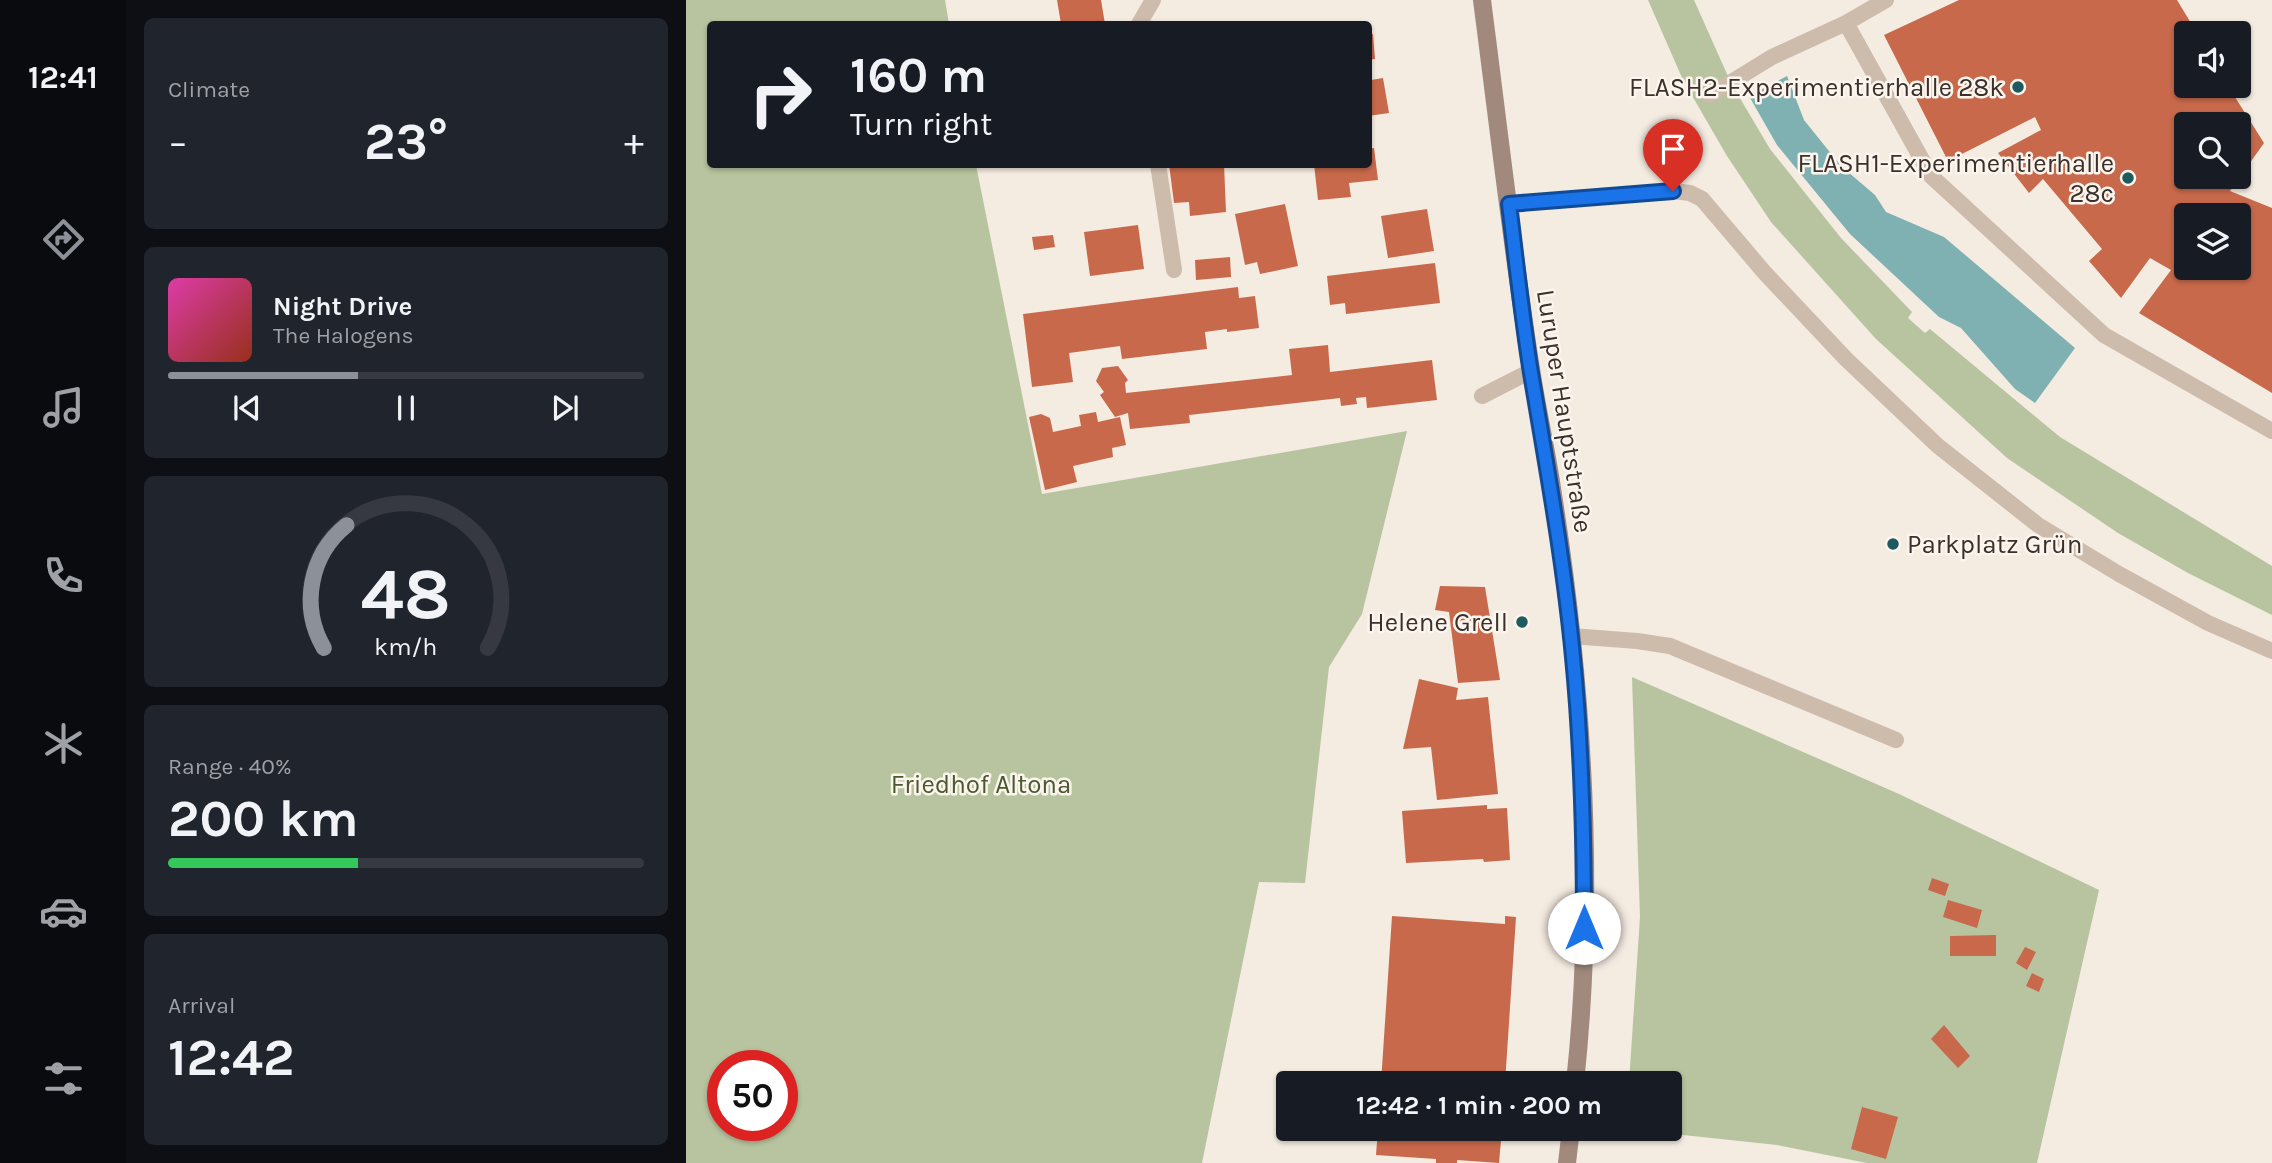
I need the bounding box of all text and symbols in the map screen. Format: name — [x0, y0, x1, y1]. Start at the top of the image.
map controls — [2174, 21, 2251, 280]
button: sound — [2174, 21, 2251, 98]
text: 160 m — [850, 47, 987, 104]
icon: right — [735, 49, 826, 140]
text: 12:41 — [28, 59, 98, 96]
place label: FLASH2-Experimentierhalle 28k — [1629, 72, 2004, 103]
text: Climate — [168, 76, 250, 103]
marker: FLASH2-Experimentierhalle 28k — [2010, 79, 2026, 95]
text: Turn right — [850, 106, 992, 143]
text: 23° — [364, 111, 448, 172]
button: search — [2174, 112, 2251, 189]
pin — [1643, 119, 1703, 191]
text: − — [168, 120, 188, 165]
text: + — [624, 120, 644, 165]
icon: arrive — [1654, 130, 1692, 168]
place label: FLASH1-Experimentierhalle 28c — [1797, 148, 2114, 209]
marker: FLASH1-Experimentierhalle 28c — [2120, 170, 2136, 186]
button: layers — [2174, 203, 2251, 280]
icon: directions — [39, 215, 88, 264]
street label: Luruper Hauptstraße — [1530, 287, 1599, 535]
text: Night Drive — [273, 291, 412, 322]
text: The Halogens — [273, 322, 413, 349]
icon: music — [39, 383, 88, 432]
icon: previous — [228, 389, 266, 427]
icon: pause — [387, 389, 425, 427]
icon: next — [546, 389, 584, 427]
place label: Parkplatz Grün — [1907, 529, 2082, 560]
marker: Parkplatz Grün — [1885, 536, 1901, 552]
icon: phone — [39, 551, 88, 600]
text: 48 — [361, 551, 451, 636]
place label: Helene Grell — [1367, 607, 1508, 638]
marker: Helene Grell — [1514, 614, 1530, 630]
text: km/h — [374, 631, 438, 660]
icon: climate — [39, 719, 88, 768]
text: Range · 40% — [168, 753, 292, 780]
park label: Friedhof Altona — [891, 769, 1071, 800]
text: 200 km — [168, 788, 359, 849]
icon: car — [39, 887, 88, 936]
position arrow — [1547, 891, 1621, 965]
text: Arrival — [168, 992, 235, 1019]
text: 12:42 — [168, 1027, 294, 1088]
speed limit sign: 50 — [707, 1050, 798, 1141]
icon: filters — [39, 1054, 88, 1103]
text: 12:42 · 1 min · 200 m — [1356, 1090, 1602, 1121]

